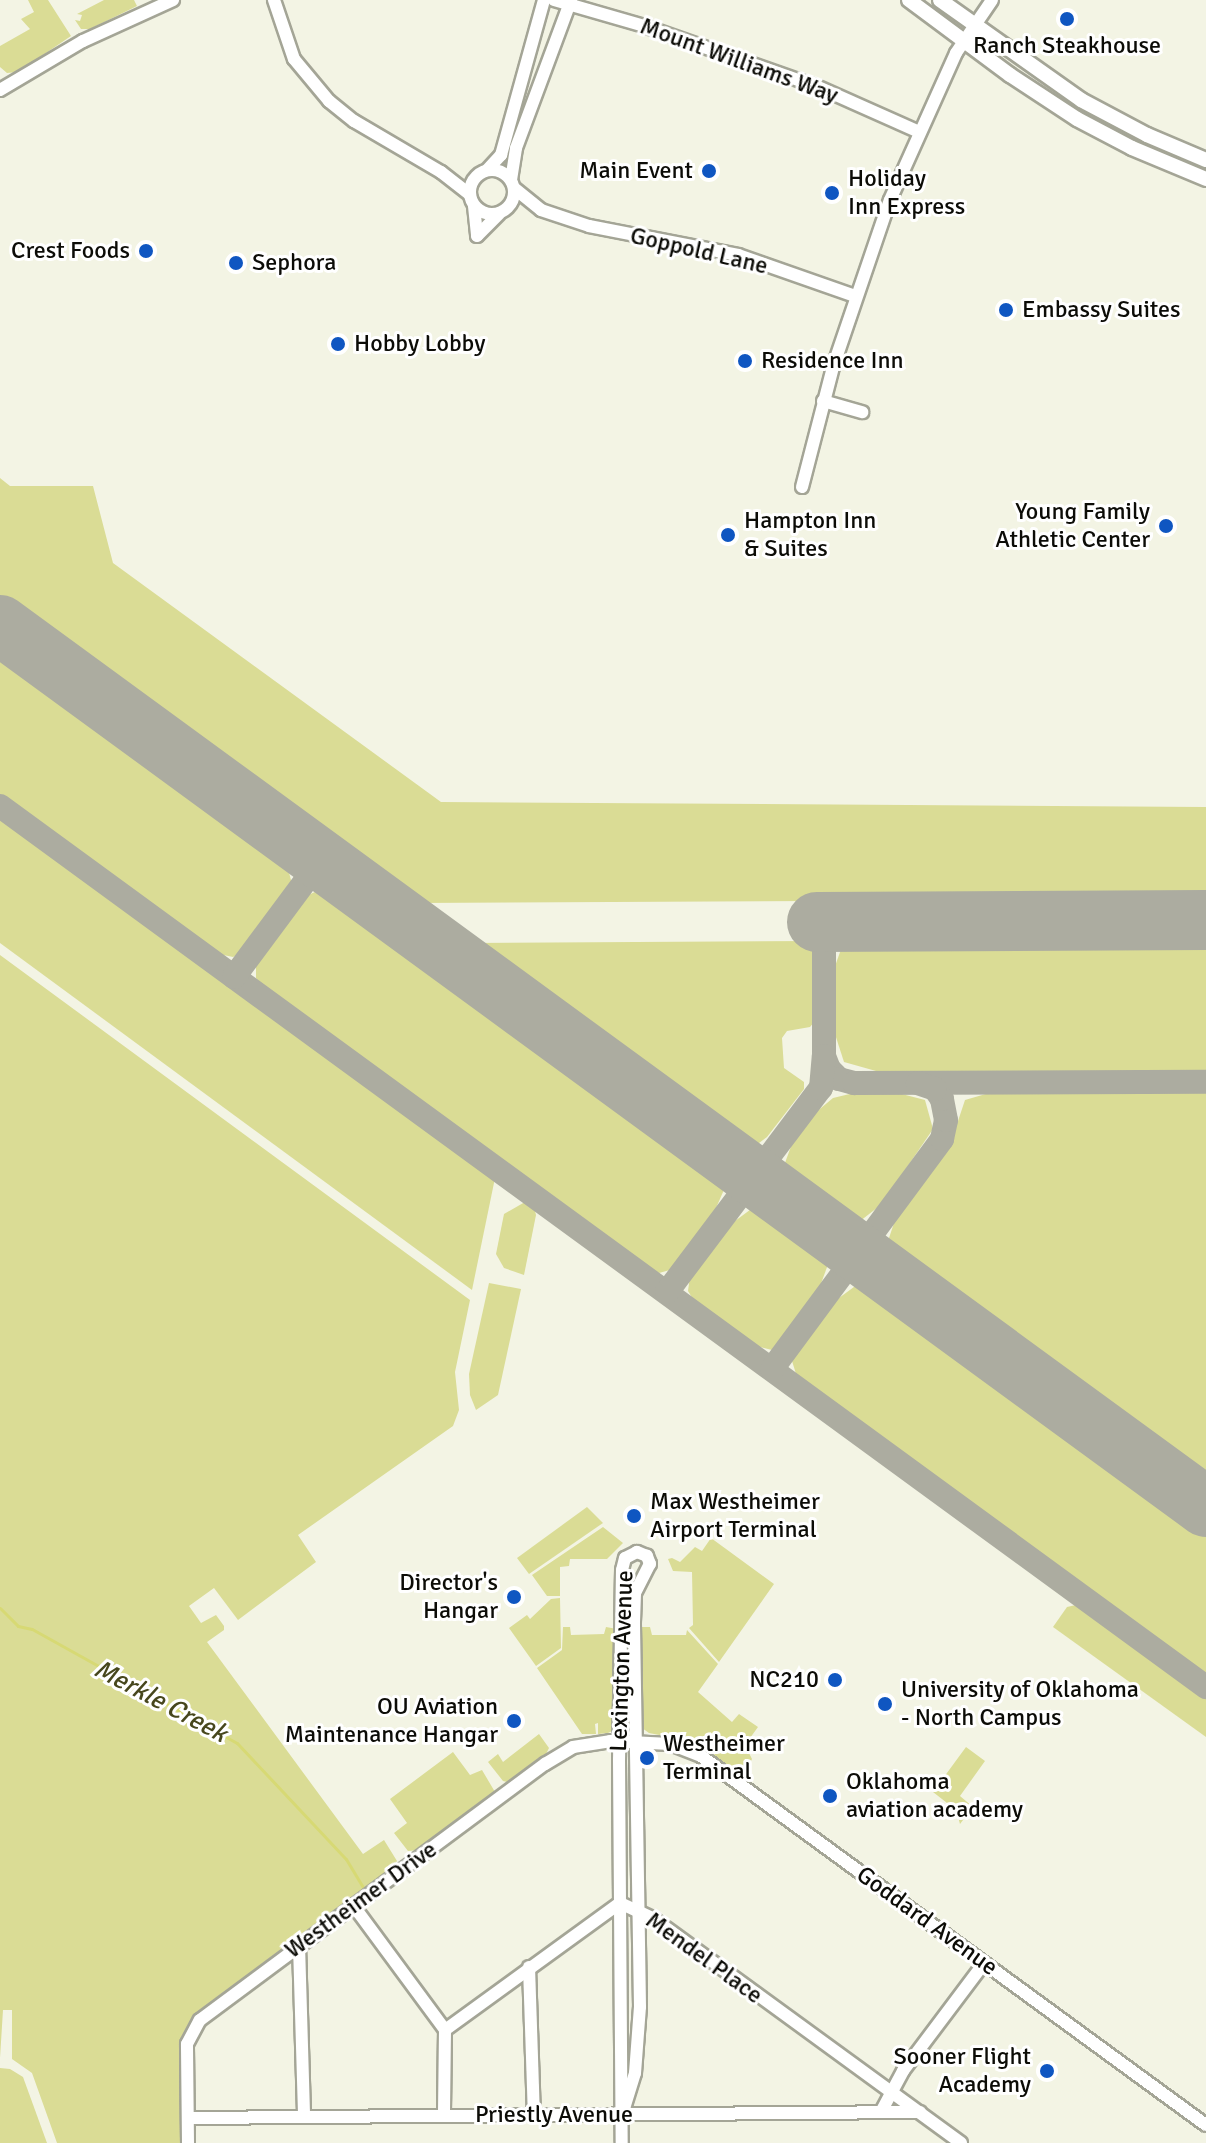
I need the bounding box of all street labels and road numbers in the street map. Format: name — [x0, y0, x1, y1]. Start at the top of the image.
street label: Mount Williams Way — [636, 12, 842, 110]
street label: Goppold Lane — [627, 221, 771, 281]
street label: Lexington Avenue — [604, 1570, 640, 1752]
street label: Westheimer Drive — [279, 1835, 443, 1965]
street label: Goddard Avenue — [851, 1860, 1003, 1982]
street label: Mendel Place — [640, 1906, 768, 2010]
street label: Priestly Avenue — [475, 2101, 633, 2129]

